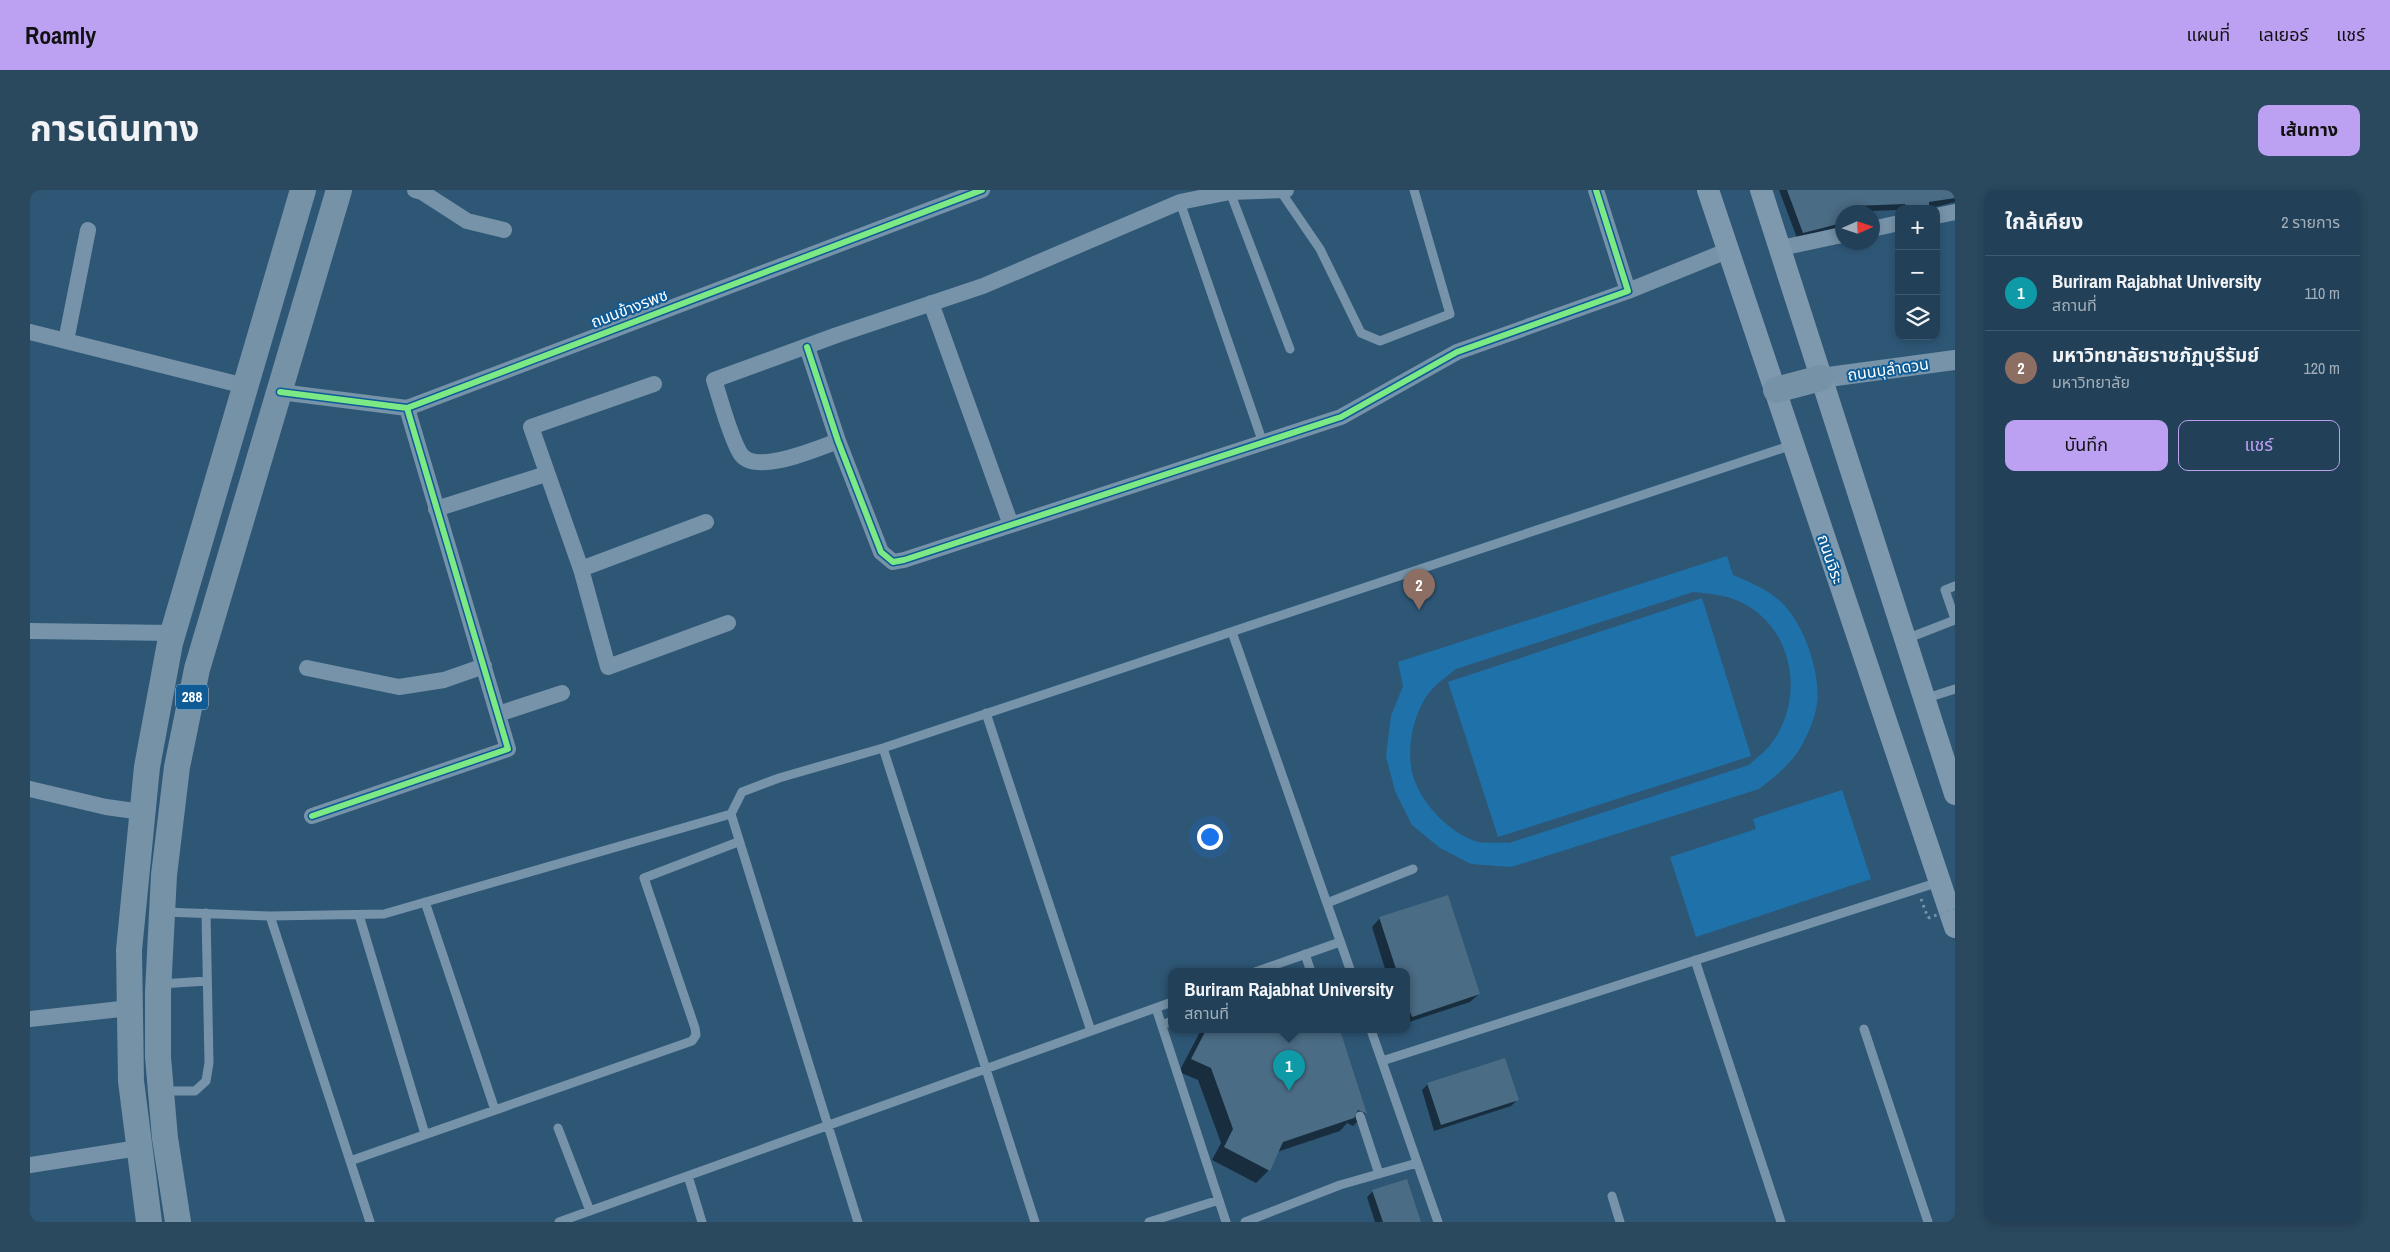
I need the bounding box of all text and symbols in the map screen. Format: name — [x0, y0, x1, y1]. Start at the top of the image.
text: Roamly — [25, 19, 96, 51]
text: แผนที่ — [2186, 22, 2230, 47]
text: เลเยอร์ — [2258, 22, 2308, 47]
text: แชร์ — [2336, 22, 2365, 47]
text: การเดินทาง — [30, 105, 199, 152]
button: เส้นทาง — [2258, 105, 2360, 156]
north arrow — [1835, 205, 1880, 250]
map controls — [1895, 205, 1940, 340]
button: + — [1895, 205, 1940, 250]
text: ใกล้เคียง — [2005, 207, 2083, 236]
text: 2 รายการ — [2281, 211, 2340, 233]
button: − — [1895, 250, 1940, 295]
text: Buriram Rajabhat University — [2052, 268, 2262, 294]
text: 1 — [2017, 282, 2025, 304]
text: 110 m — [2304, 282, 2340, 304]
street label: ถนนข้างรพช — [587, 283, 671, 333]
text: สถานที่ — [2052, 294, 2097, 316]
button: layers — [1895, 295, 1940, 340]
text: มหาวิทยาลัยราชภัฏบุรีรัมย์ — [2052, 342, 2259, 368]
street label: ถนนบุลำดวน — [1846, 352, 1930, 386]
text: 2 — [2017, 357, 2025, 379]
text: 120 m — [2304, 357, 2340, 379]
text: มหาวิทยาลัย — [2052, 371, 2130, 393]
button: บันทึก — [2005, 420, 2168, 471]
button: แชร์ — [2178, 420, 2340, 471]
street label: ถนนจิระ — [1812, 531, 1850, 587]
pin: 2 — [1403, 569, 1435, 610]
road number: 288 — [176, 684, 208, 710]
your location — [1197, 824, 1223, 850]
popup — [1168, 968, 1410, 1033]
text: Buriram Rajabhat University — [1184, 976, 1394, 1002]
text: สถานที่ — [1184, 1002, 1229, 1024]
pin: 1 — [1273, 1050, 1305, 1091]

